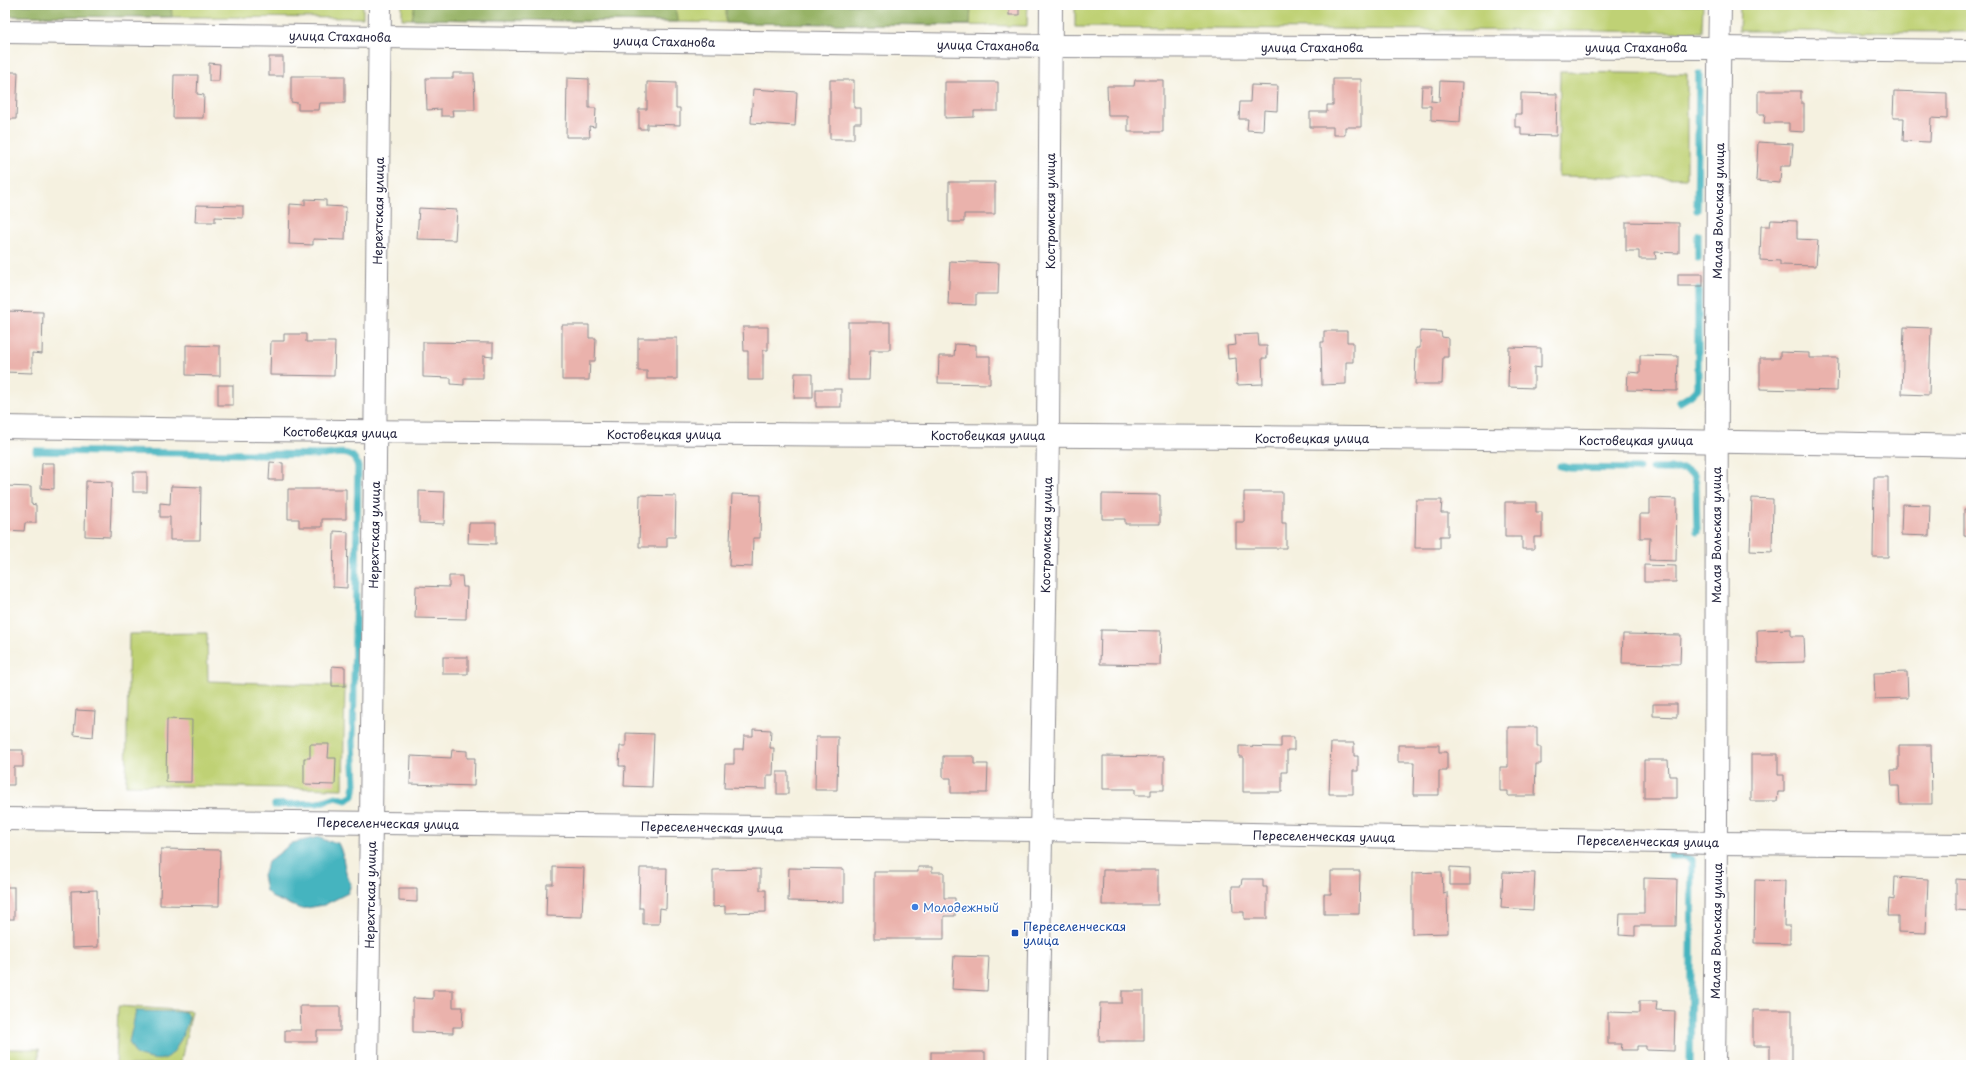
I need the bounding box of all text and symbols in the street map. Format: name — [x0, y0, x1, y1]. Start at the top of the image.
street label: улица Стаханова — [289, 26, 392, 46]
street label: улица Стаханова — [613, 31, 716, 51]
street label: улица Стаханова — [937, 35, 1040, 55]
street label: улица Стаханова — [1261, 38, 1364, 56]
street label: улица Стаханова — [1585, 38, 1688, 56]
street label: Малая Вольская улица — [1708, 142, 1728, 279]
street label: Костромская улица — [1041, 152, 1059, 269]
street label: Нерехтская улица — [368, 157, 388, 265]
street label: Костовецкая улица — [283, 422, 398, 442]
street label: Костовецкая улица — [607, 425, 722, 443]
street label: Костовецкая улица — [931, 426, 1046, 444]
street label: Костовецкая улица — [1255, 429, 1370, 447]
street label: Костовецкая улица — [1579, 431, 1694, 449]
street label: Малая Вольская улица — [1707, 466, 1725, 603]
street label: Костромская улица — [1036, 476, 1056, 593]
street label: Нерехтская улица — [364, 481, 384, 589]
street label: Переселенческая улица — [317, 813, 460, 833]
street label: Переселенческая улица — [641, 817, 784, 837]
street label: Переселенческая улица — [1253, 826, 1396, 846]
street label: Переселенческая улица — [1577, 831, 1720, 851]
street label: Нерехтская улица — [360, 841, 380, 949]
street label: Малая Вольская улица — [1706, 862, 1726, 999]
place label: Молодежный — [923, 898, 999, 916]
marker: Молодежный — [910, 902, 920, 912]
place label: Переселенческая улица — [1023, 917, 1126, 949]
marker: Переселенческая улица — [1010, 928, 1020, 938]

